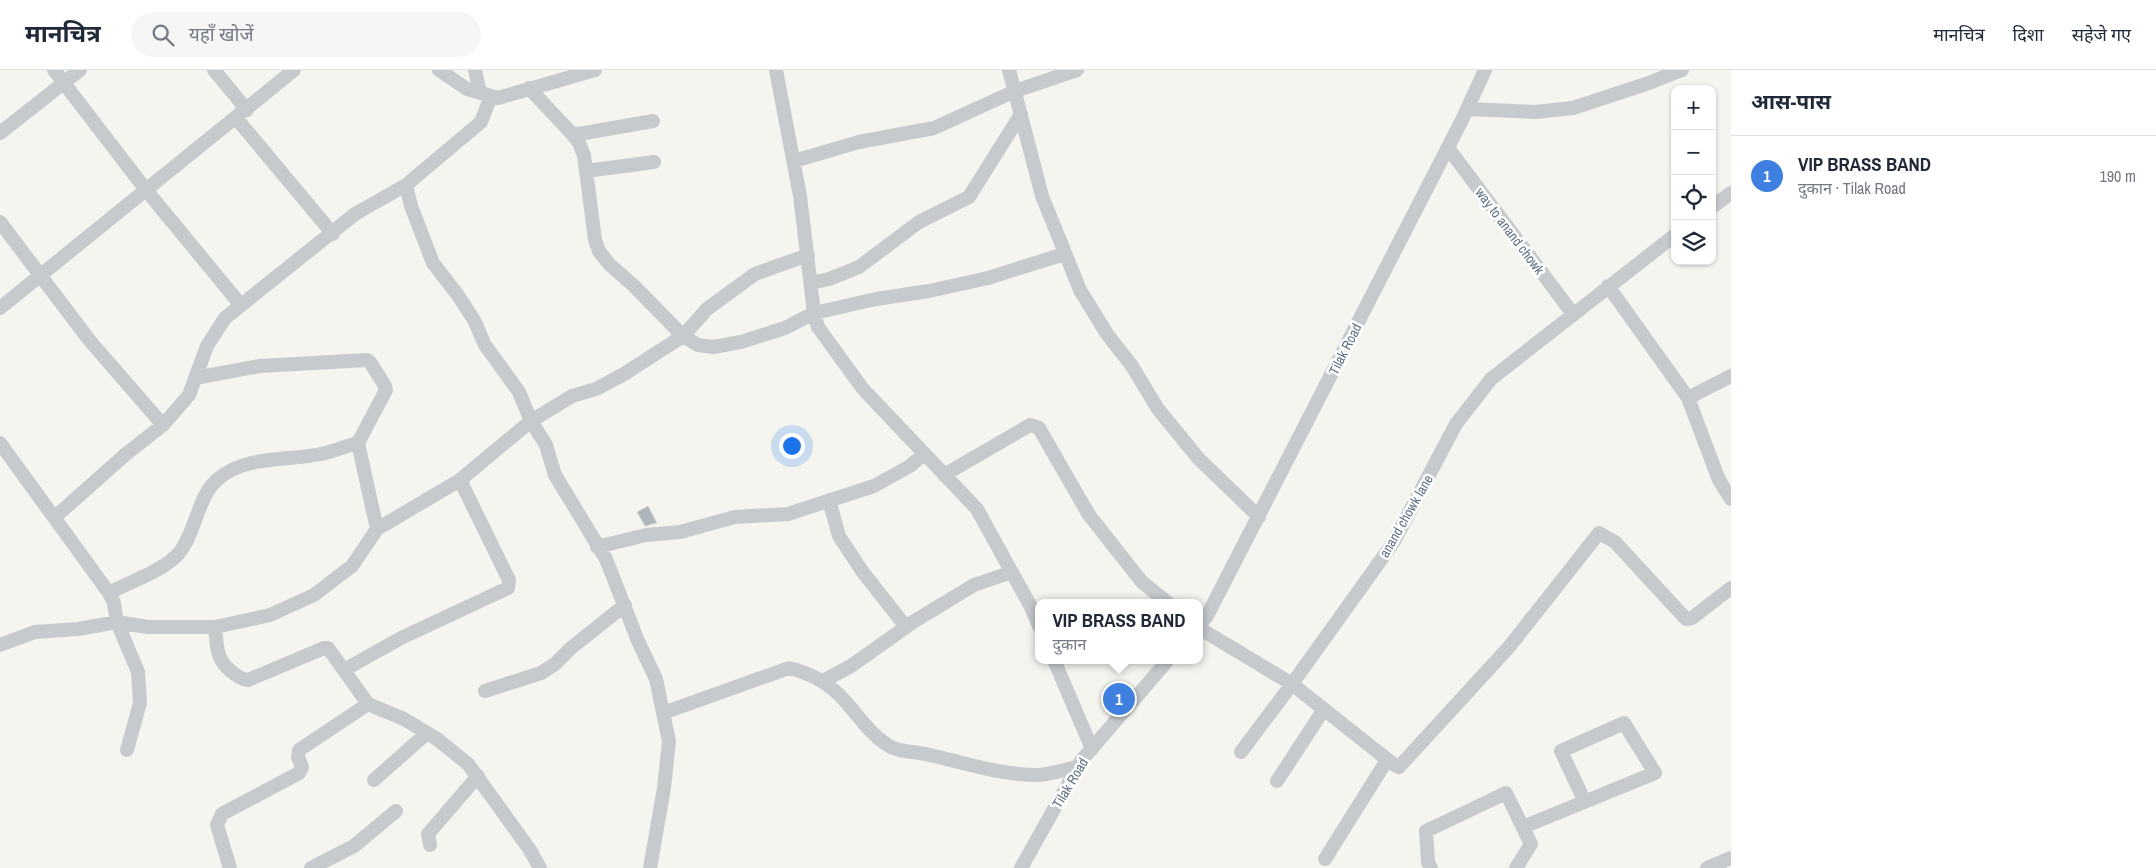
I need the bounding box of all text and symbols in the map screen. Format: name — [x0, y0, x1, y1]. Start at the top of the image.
search box — [131, 12, 481, 57]
text: मानचित्र — [25, 17, 101, 49]
icon: search — [149, 21, 177, 49]
text: यहाँ खोजें — [189, 21, 254, 47]
text: मानचित्र — [1933, 22, 1985, 47]
text: दिशा — [2013, 22, 2044, 47]
text: सहेजे गए — [2072, 22, 2131, 47]
map controls — [1671, 85, 1716, 265]
button: + — [1671, 85, 1716, 130]
text: आस-पास — [1751, 87, 1831, 116]
button: − — [1671, 130, 1716, 175]
text: VIP BRASS BAND — [1798, 151, 1931, 177]
text: 1 — [1763, 165, 1771, 187]
text: 190 m — [2100, 165, 2136, 187]
button: locate — [1671, 175, 1716, 220]
text: दुकान · Tilak Road — [1798, 177, 1906, 199]
street label: way to anand chowk — [1472, 184, 1549, 278]
button: layers — [1671, 220, 1716, 265]
street label: Tilak Road — [1324, 320, 1366, 378]
your location — [779, 433, 805, 459]
street label: anand chowk lane — [1375, 471, 1437, 561]
popup — [1035, 599, 1203, 664]
text: VIP BRASS BAND — [1052, 607, 1186, 633]
text: दुकान — [1052, 633, 1086, 655]
pin: 1 — [1103, 680, 1135, 718]
street label: Tilak Road — [1048, 755, 1092, 811]

